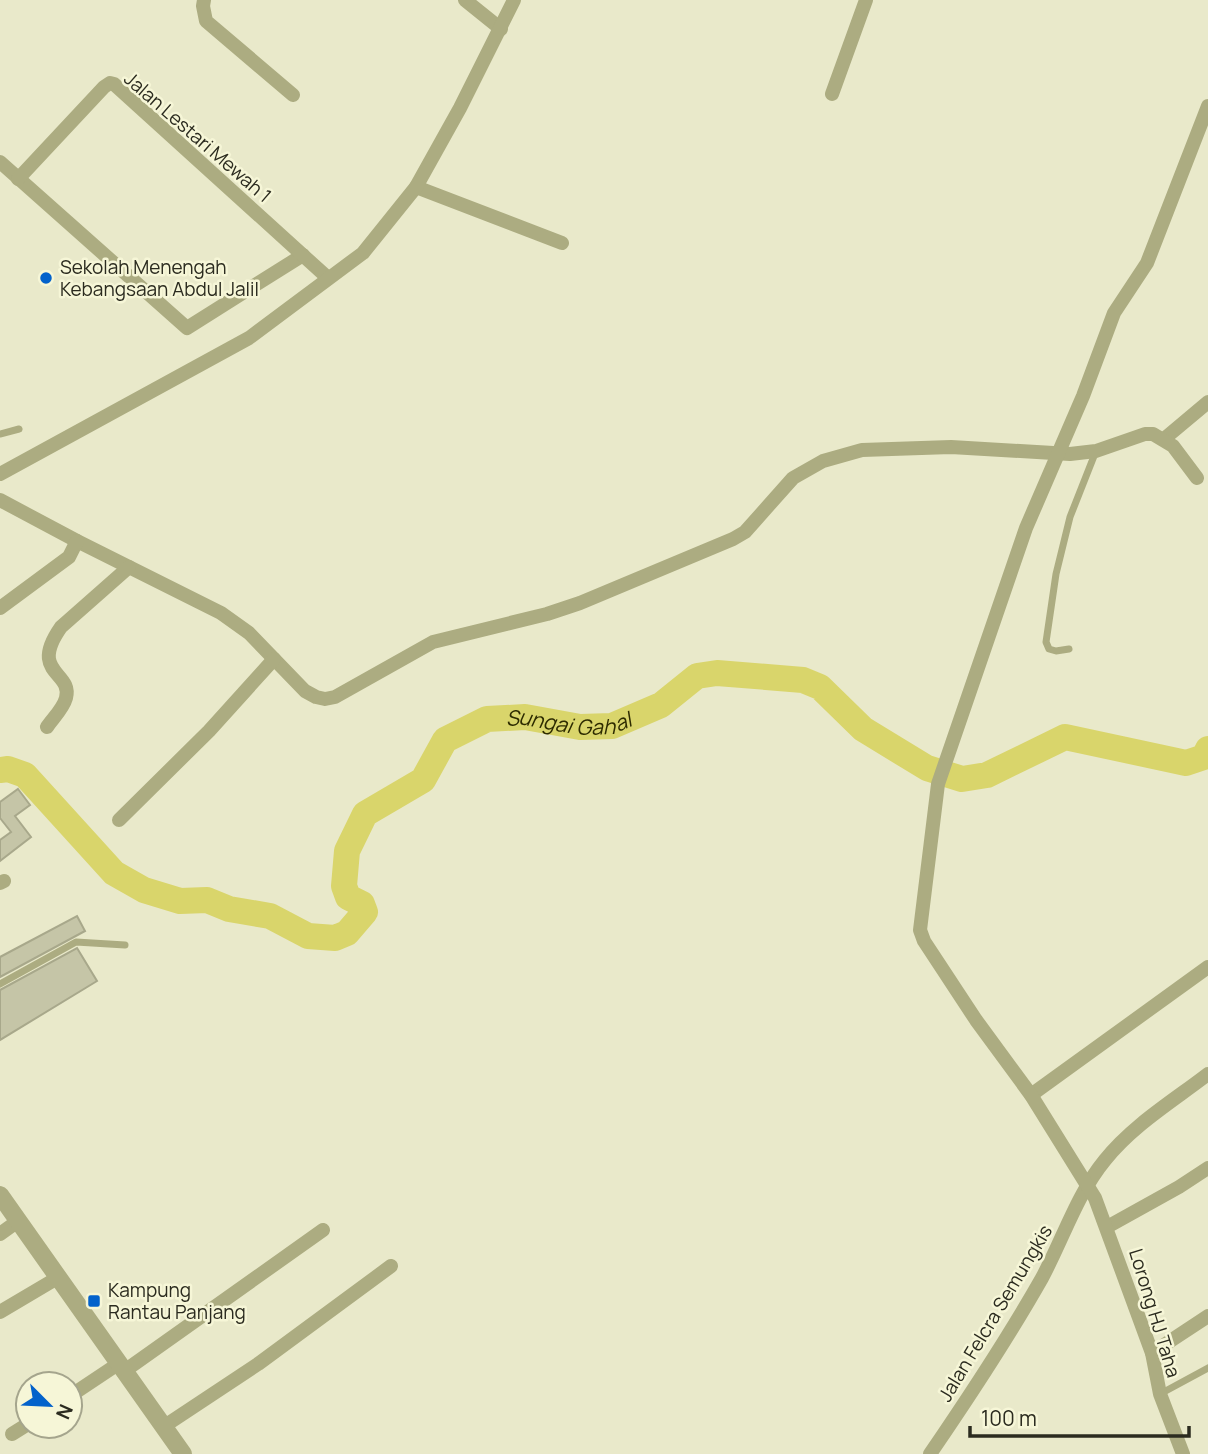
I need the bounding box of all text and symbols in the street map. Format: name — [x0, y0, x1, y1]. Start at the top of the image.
street label: Jalan Lestari Mewah 1 — [119, 66, 277, 208]
place label: Sekolah Menengah Kebangsaan Abdul Jalil — [60, 254, 259, 302]
marker: Sekolah Menengah Kebangsaan Abdul Jalil — [38, 270, 54, 286]
water label: Sungai Gahal — [505, 702, 638, 741]
street label: Jalan Felcra Semungkis — [932, 1220, 1058, 1406]
street label: Lorong HJ Taha — [1123, 1246, 1187, 1380]
place label: Kampung Rantau Panjang — [108, 1277, 246, 1325]
marker: Kampung Rantau Panjang — [86, 1293, 102, 1309]
north arrow — [14, 1370, 84, 1440]
scale bar — [970, 1394, 1189, 1438]
text: N — [50, 1400, 79, 1423]
text: 100 m — [981, 1404, 1037, 1432]

